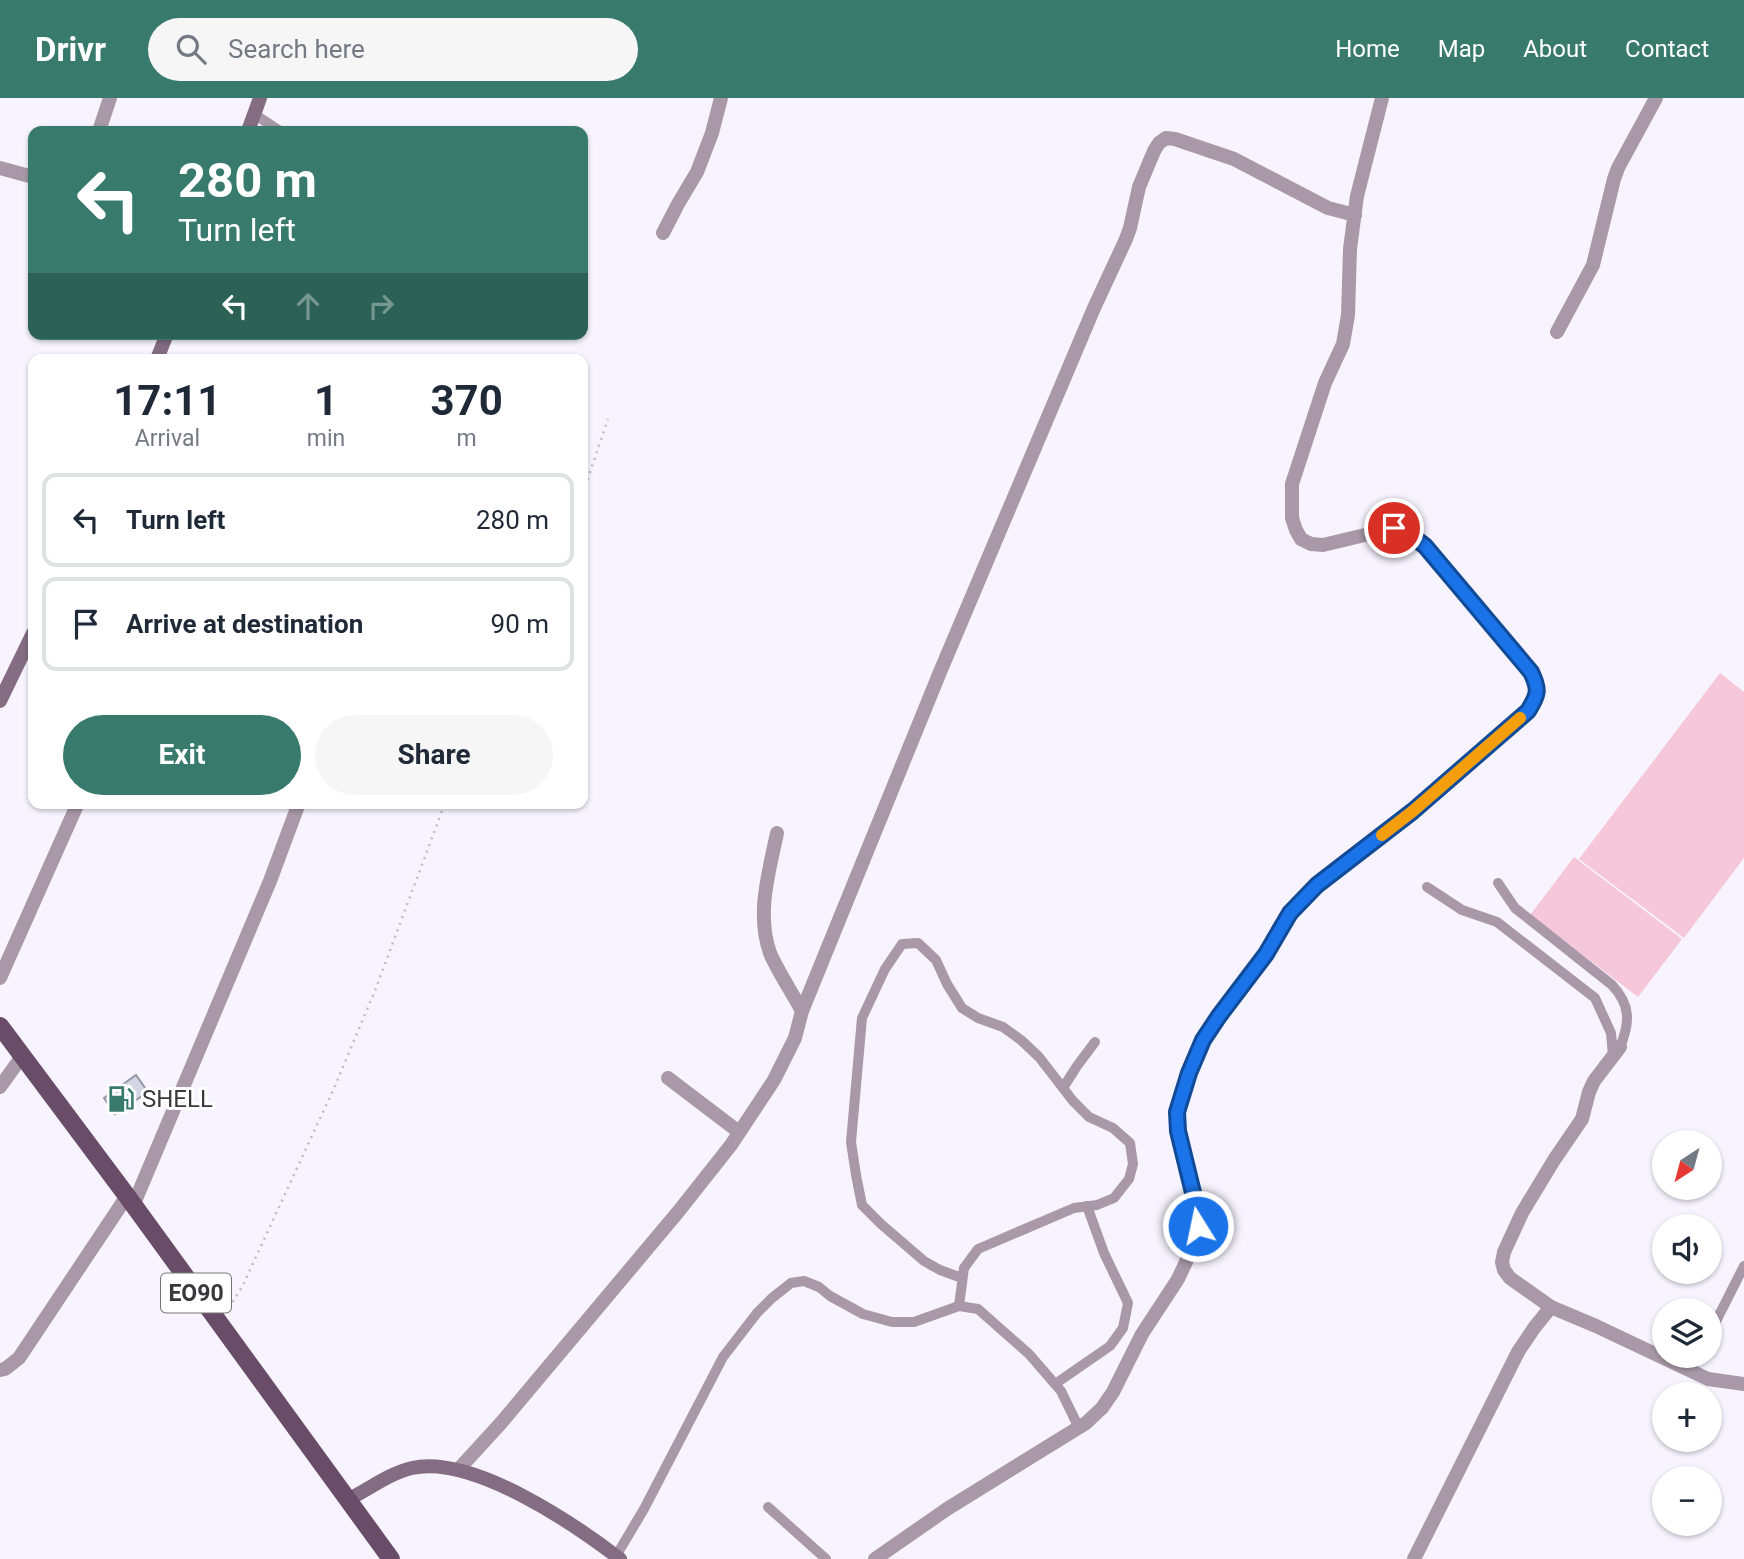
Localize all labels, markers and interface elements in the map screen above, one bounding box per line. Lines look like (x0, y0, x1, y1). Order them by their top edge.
search box (148, 18, 638, 81)
text: Drivr (35, 30, 106, 69)
icon: search (172, 30, 210, 68)
text: Search here (228, 34, 365, 64)
text: Home (1335, 35, 1400, 63)
text: Map (1438, 35, 1485, 63)
text: About (1523, 35, 1587, 63)
text: Contact (1625, 35, 1709, 63)
text: 280 m (178, 152, 317, 209)
icon: left (63, 154, 154, 245)
text: Turn left (178, 211, 296, 249)
icon: left (216, 287, 254, 325)
icon: ahead (289, 287, 327, 325)
icon: right (362, 287, 400, 325)
text: 17:11 (113, 376, 221, 425)
text: 1 (314, 376, 338, 425)
text: 370 (430, 376, 503, 425)
text: Arrival (135, 425, 200, 452)
text: min (307, 425, 345, 452)
text: m (457, 425, 477, 452)
pin (1364, 498, 1424, 558)
icon: left (67, 501, 105, 539)
text: Turn left (126, 505, 225, 535)
text: 280 m (476, 505, 549, 535)
icon: arrive (1375, 509, 1413, 547)
icon: arrive (67, 605, 105, 643)
text: Arrive at destination (126, 609, 363, 639)
text: 90 m (491, 609, 549, 639)
button: Exit (63, 715, 301, 795)
button: Share (315, 715, 553, 795)
fuel station icon: SHELL (106, 1084, 136, 1114)
place label: SHELL (142, 1085, 213, 1113)
north arrow (1652, 1130, 1722, 1200)
map controls (1652, 1130, 1722, 1536)
position arrow (1161, 1189, 1235, 1263)
button: sound (1652, 1214, 1722, 1284)
road number: ΕΟ90 (161, 1274, 231, 1312)
button: layers (1652, 1298, 1722, 1368)
button: + (1652, 1382, 1722, 1452)
button: − (1652, 1466, 1722, 1536)

